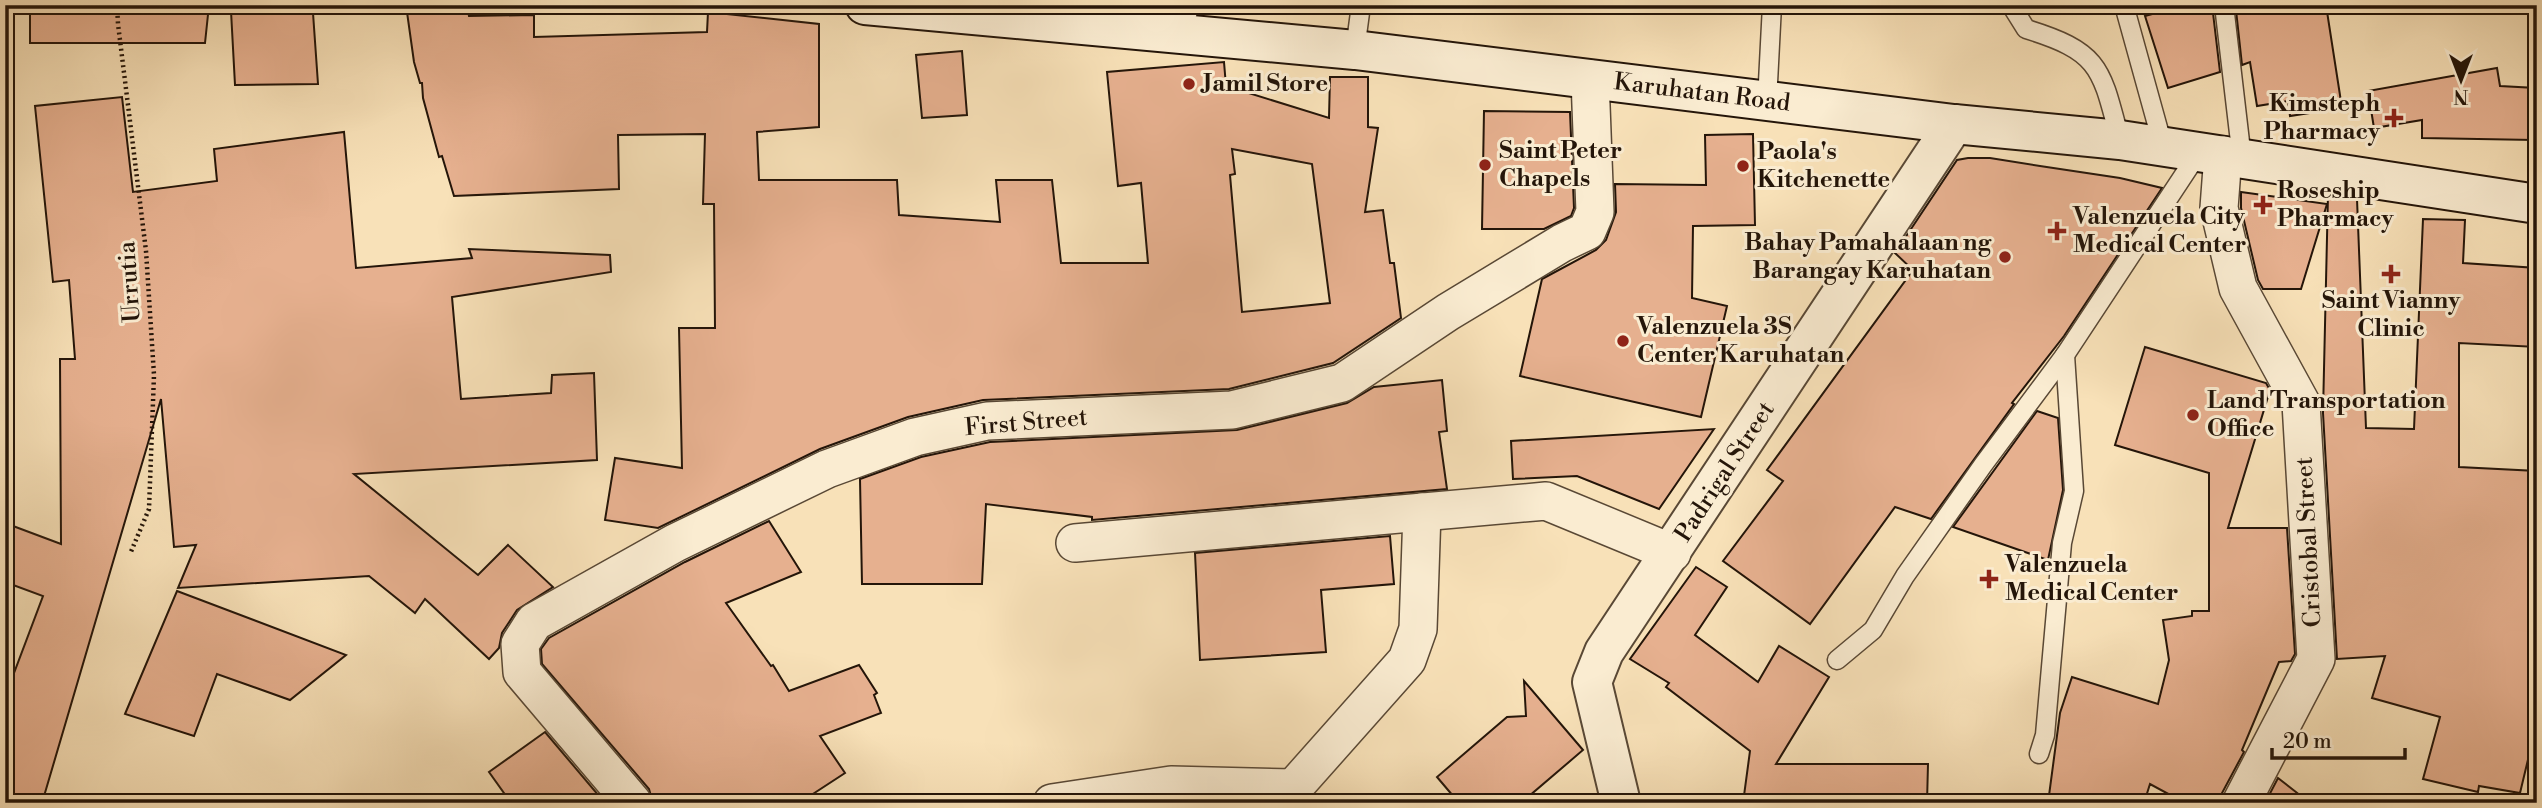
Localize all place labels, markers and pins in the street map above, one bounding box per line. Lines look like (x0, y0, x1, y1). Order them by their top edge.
place label: Jamil Store (1200, 69, 1328, 99)
marker: Jamil Store (1181, 76, 1197, 92)
place label: Kimsteph Pharmacy (2264, 89, 2381, 147)
marker: Kimsteph Pharmacy (2386, 110, 2402, 126)
place label: Saint Peter Chapels (1499, 136, 1622, 194)
place label: Paola's Kitchenette (1757, 137, 1890, 195)
marker: Saint Peter Chapels (1477, 157, 1493, 173)
marker: Paola's Kitchenette (1735, 158, 1751, 174)
place label: Roseship Pharmacy (2277, 176, 2394, 234)
marker: Roseship Pharmacy (2255, 197, 2271, 213)
place label: Valenzuela City Medical Center (2072, 202, 2246, 260)
marker: Valenzuela City Medical Center (2047, 221, 2067, 241)
place label: Bahay Pamahalaan ng Barangay Karuhatan (1744, 228, 1992, 286)
marker: Bahay Pamahalaan ng Barangay Karuhatan (1997, 249, 2013, 265)
marker: Saint Vianny Clinic (2381, 264, 2401, 284)
place label: Saint Vianny Clinic (2322, 286, 2461, 344)
place label: Valenzuela 3S Center Karuhatan (1636, 312, 1844, 370)
marker: Valenzuela 3S Center Karuhatan (1615, 333, 1631, 349)
place label: Land Transportation Office (2207, 386, 2446, 444)
marker: Land Transportation Office (2185, 407, 2201, 423)
place label: Valenzuela Medical Center (2004, 550, 2178, 608)
marker: Valenzuela Medical Center (1979, 569, 1999, 589)

